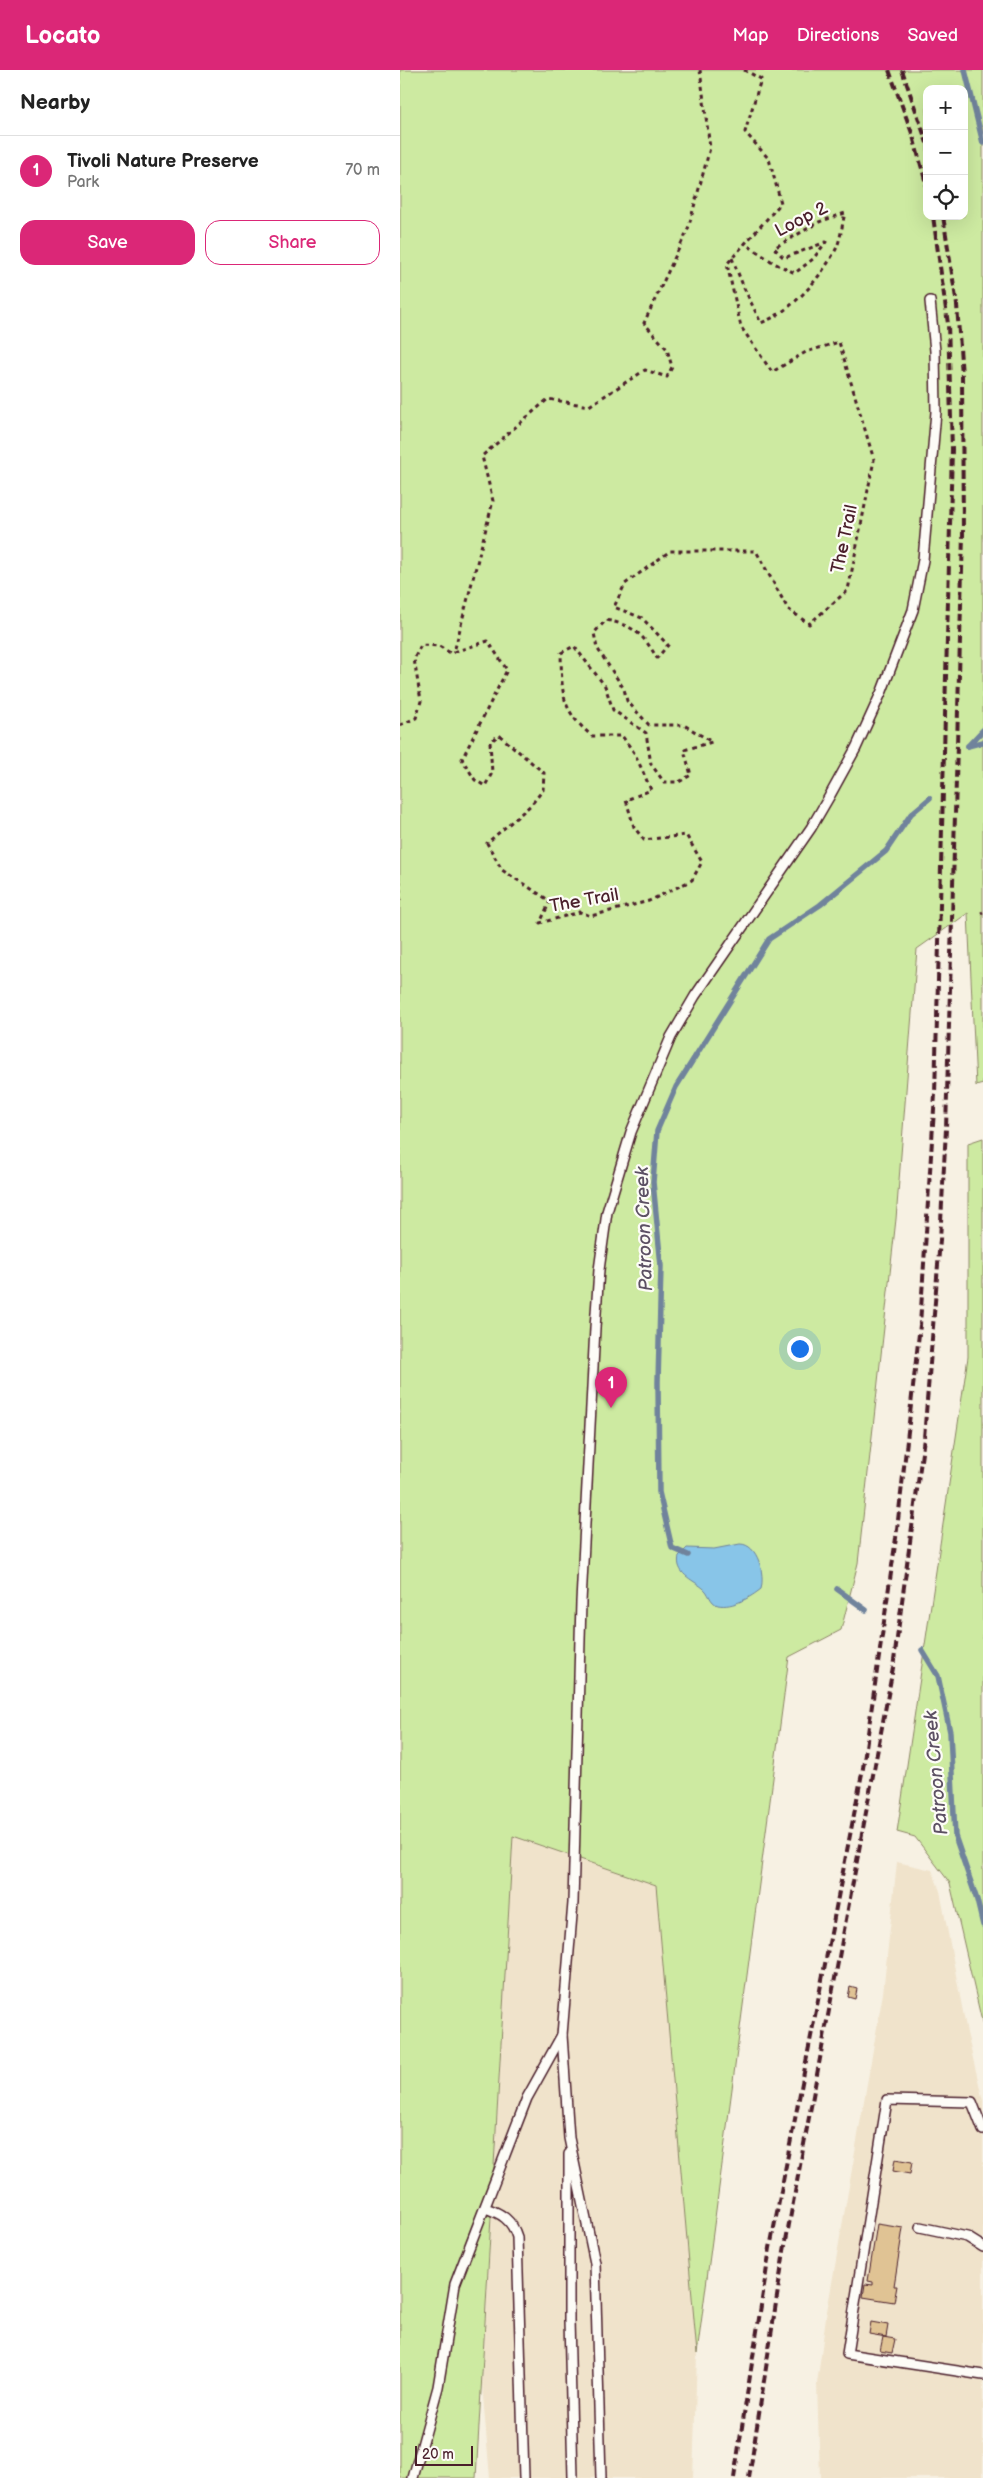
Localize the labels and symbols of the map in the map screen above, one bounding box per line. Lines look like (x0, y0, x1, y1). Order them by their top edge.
street label: Loop 2 (771, 197, 831, 242)
street label: The Trail (827, 503, 862, 575)
street label: The Trail (548, 884, 620, 917)
water label: Patroon Creek (631, 1166, 658, 1292)
your location (787, 1336, 813, 1362)
pin: 1 (595, 1367, 627, 1408)
water label: Patroon Creek (920, 1709, 953, 1836)
scale bar (415, 2443, 472, 2466)

